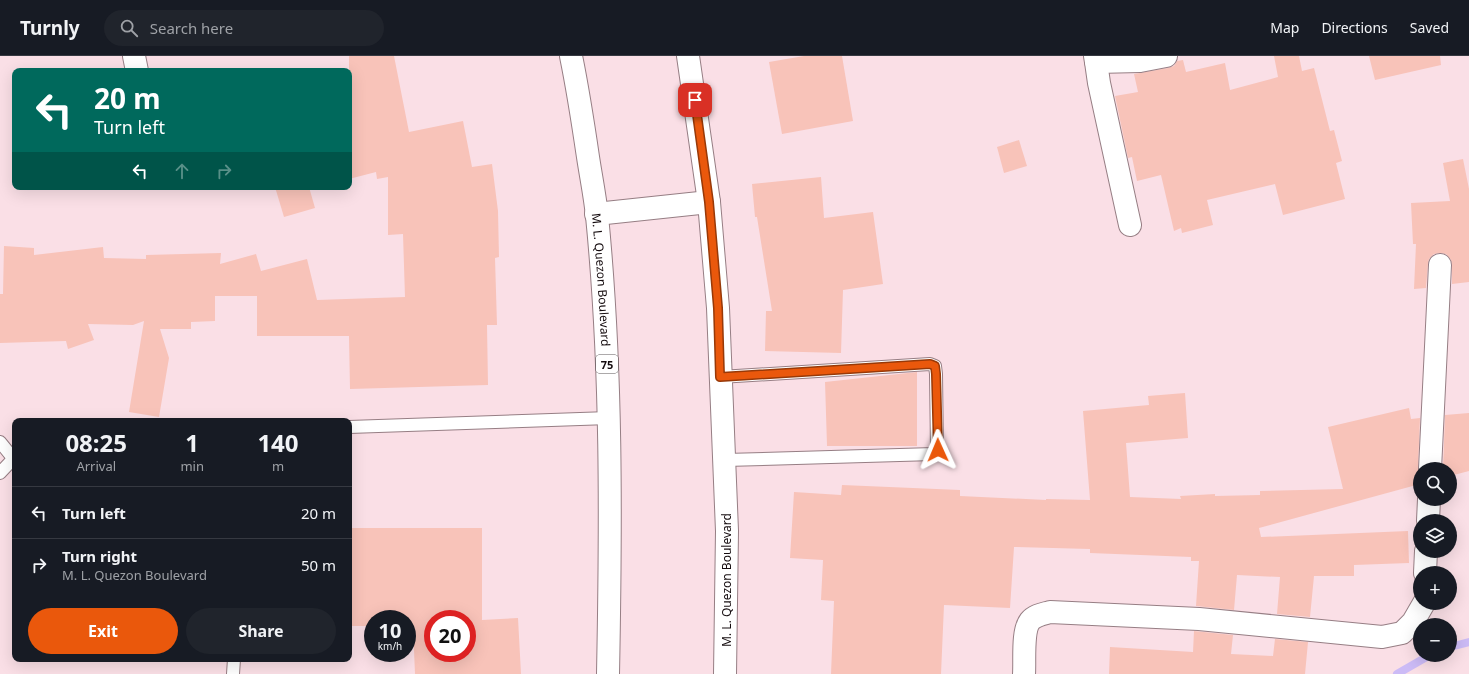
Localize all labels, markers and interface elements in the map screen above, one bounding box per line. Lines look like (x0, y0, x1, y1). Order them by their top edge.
search box (104, 10, 384, 46)
text: Turnly (20, 15, 80, 41)
icon: search (118, 17, 140, 39)
text: Search here (150, 18, 233, 38)
text: Map (1270, 18, 1299, 37)
text: Directions (1321, 18, 1388, 37)
text: Saved (1410, 18, 1449, 37)
text: 20 m (94, 79, 161, 117)
pin (678, 83, 712, 117)
icon: left (28, 84, 80, 136)
icon: arrive (684, 89, 706, 111)
text: Turn left (94, 115, 165, 139)
icon: left (129, 160, 151, 182)
icon: ahead (171, 160, 193, 182)
icon: right (213, 160, 235, 182)
street label: M. L. Quezon Boulevard (588, 212, 615, 347)
road number: 75 (596, 355, 618, 373)
text: 08:25 (65, 426, 127, 459)
text: 1 (185, 426, 199, 459)
text: 140 (257, 426, 299, 459)
position arrow (917, 429, 959, 471)
text: Arrival (76, 457, 116, 475)
text: min (180, 457, 204, 475)
text: m (272, 457, 284, 475)
map controls (1413, 462, 1457, 662)
button: search (1413, 462, 1457, 506)
icon: left (28, 502, 50, 524)
text: Turn left (62, 503, 126, 523)
text: 20 m (301, 503, 336, 523)
street label: M. L. Quezon Boulevard (718, 513, 735, 647)
button: layers (1413, 514, 1457, 558)
text: Turn right (62, 546, 137, 566)
icon: right (28, 554, 50, 576)
text: 50 m (301, 555, 336, 575)
text: M. L. Quezon Boulevard (62, 566, 207, 584)
button: + (1413, 566, 1457, 610)
button: Exit (28, 608, 178, 654)
button: Share (186, 608, 336, 654)
speed limit sign: 20 (424, 610, 476, 662)
text: 10 (379, 617, 401, 644)
button: − (1413, 618, 1457, 662)
text: km/h (378, 639, 402, 653)

